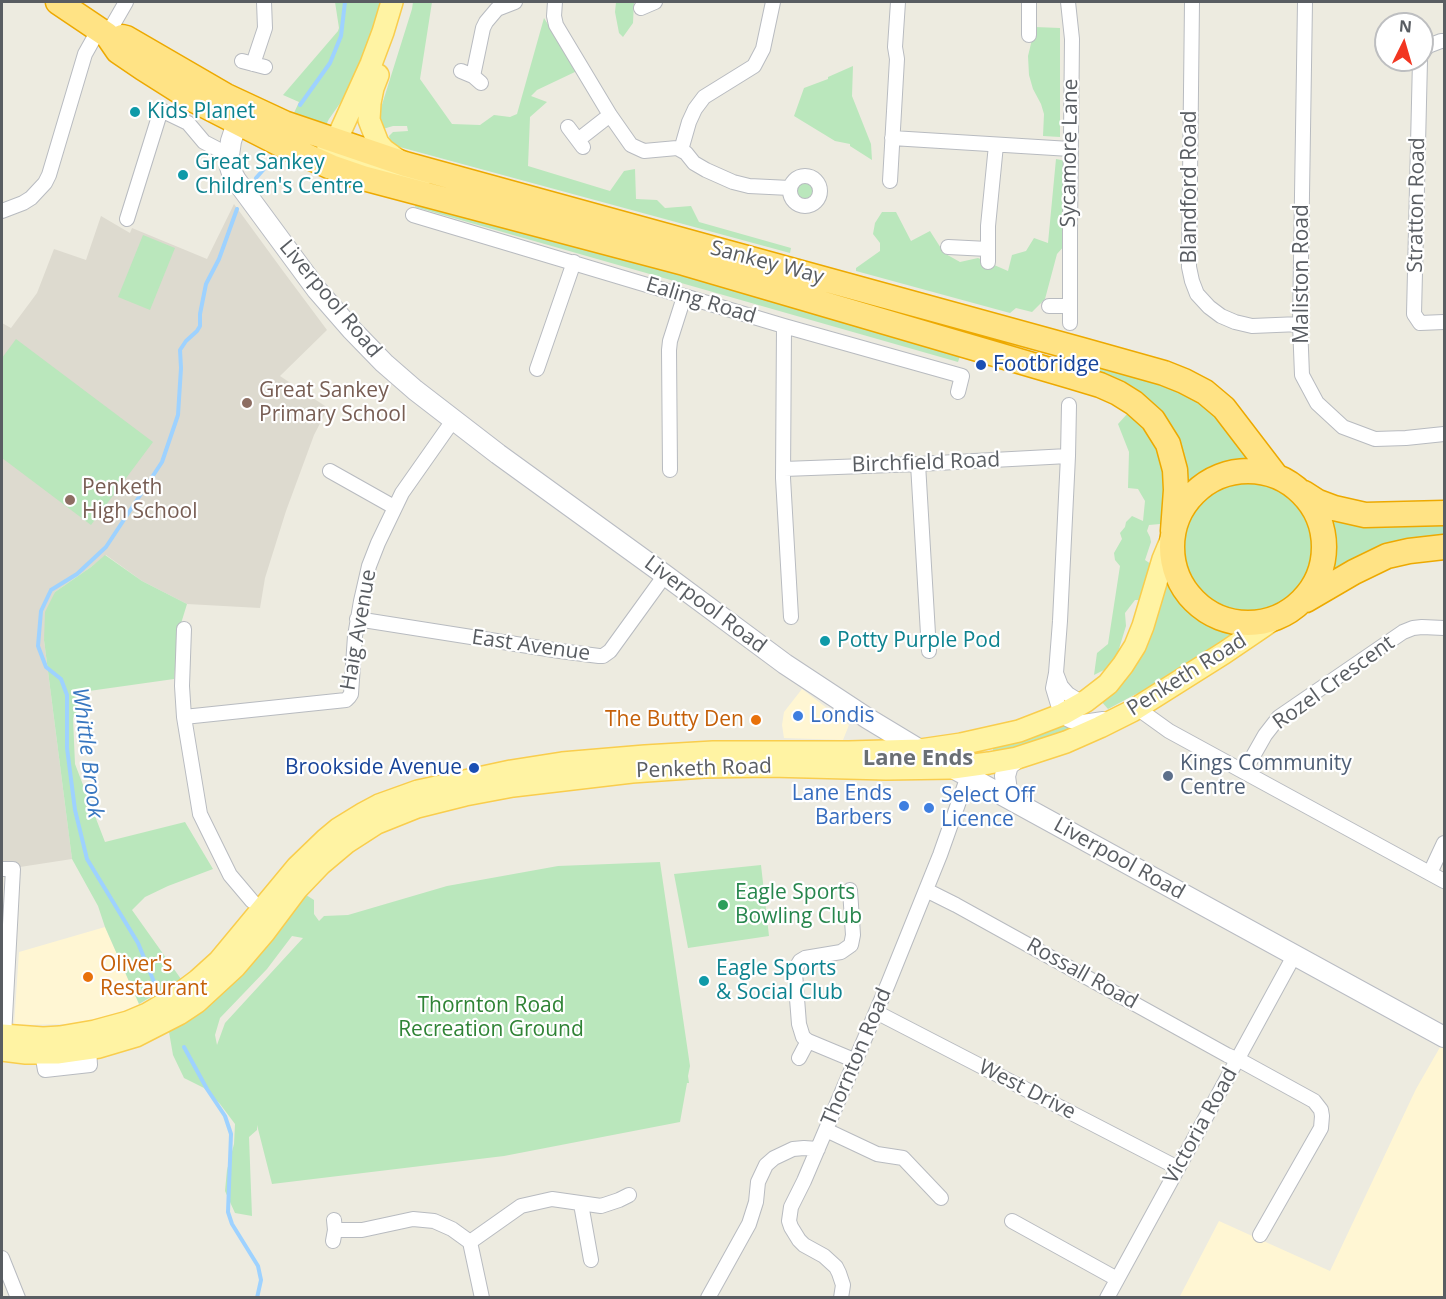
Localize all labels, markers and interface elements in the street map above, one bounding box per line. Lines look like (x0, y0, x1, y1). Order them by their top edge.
north arrow (1374, 12, 1434, 72)
text: N (1398, 15, 1413, 38)
street label: Sycamore Lane (1056, 78, 1084, 228)
place label: Kids Planet (147, 99, 255, 125)
marker: Kids Planet (128, 105, 142, 119)
street label: Blandford Road (1177, 111, 1203, 263)
street label: Stratton Road (1403, 137, 1431, 273)
place label: Great Sankey Children's Centre (195, 150, 364, 200)
marker: Great Sankey Children's Centre (176, 168, 190, 182)
street label: Maliston Road (1289, 204, 1315, 344)
street label: Liverpool Road (273, 235, 387, 363)
street label: Sankey Way (708, 236, 826, 290)
street label: Ealing Road (643, 272, 759, 330)
place label: Footbridge (993, 352, 1099, 378)
marker: Footbridge (974, 358, 988, 372)
place label: Great Sankey Primary School (259, 378, 406, 428)
marker: Great Sankey Primary School (240, 396, 254, 410)
street label: Birchfield Road (851, 448, 1001, 478)
place label: Penketh High School (82, 475, 198, 525)
marker: Penketh High School (63, 493, 77, 507)
street label: Liverpool Road (639, 551, 771, 659)
street label: Haig Avenue (336, 568, 382, 692)
street label: East Avenue (470, 625, 592, 667)
place label: Potty Purple Pod (837, 628, 1001, 654)
street label: Penketh Road (1123, 628, 1251, 722)
street label: Rozel Crescent (1268, 631, 1400, 735)
marker: Potty Purple Pod (818, 634, 832, 648)
water label: Whittle Brook (66, 686, 108, 820)
place label: Londis (810, 703, 875, 729)
place label: The Butty Den (605, 707, 744, 733)
marker: Londis (791, 709, 805, 723)
marker: The Butty Den (749, 713, 763, 727)
district label: Lane Ends (863, 746, 973, 772)
place label: Kings Community Centre (1180, 751, 1352, 801)
street label: Penketh Road (636, 754, 772, 784)
place label: Brookside Avenue (285, 755, 462, 781)
marker: Brookside Avenue (467, 761, 481, 775)
marker: Kings Community Centre (1161, 769, 1175, 783)
place label: Lane Ends Barbers (792, 781, 892, 831)
place label: Select Off Licence (941, 783, 1035, 833)
marker: Lane Ends Barbers (897, 799, 911, 813)
marker: Select Off Licence (922, 801, 936, 815)
street label: Liverpool Road (1049, 813, 1189, 905)
place label: Eagle Sports Bowling Club (735, 880, 862, 930)
marker: Eagle Sports Bowling Club (716, 898, 730, 912)
street label: Rossall Road (1022, 933, 1142, 1015)
place label: Oliver's Restaurant (100, 952, 207, 1002)
place label: Eagle Sports & Social Club (716, 956, 843, 1006)
marker: Oliver's Restaurant (81, 970, 95, 984)
marker: Eagle Sports & Social Club (697, 974, 711, 988)
street label: Thornton Road (817, 984, 897, 1130)
park label: Thornton Road Recreation Ground (398, 993, 584, 1043)
street label: West Drive (974, 1055, 1080, 1125)
street label: Victoria Road (1159, 1063, 1243, 1189)

